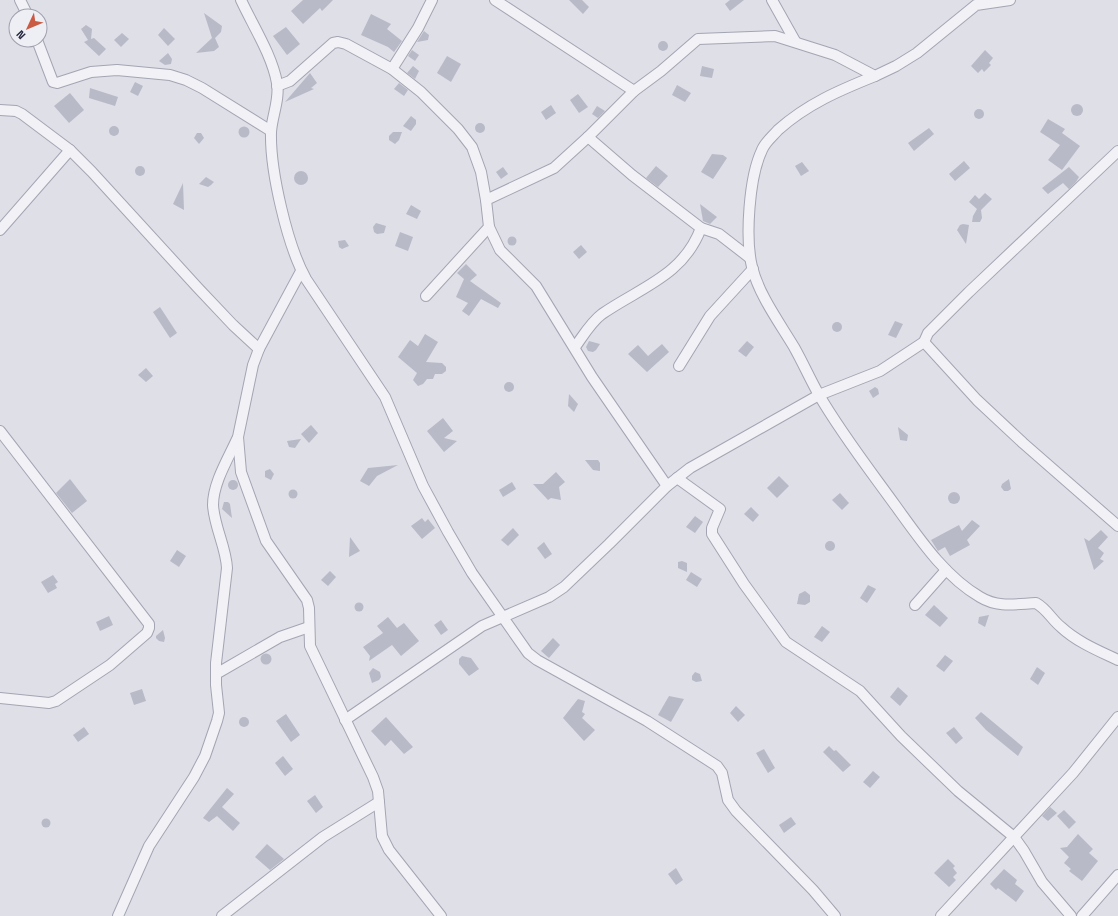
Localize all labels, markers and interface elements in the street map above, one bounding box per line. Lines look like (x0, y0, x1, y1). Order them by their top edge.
north arrow (8, 8, 48, 48)
text: N (13, 27, 28, 42)

